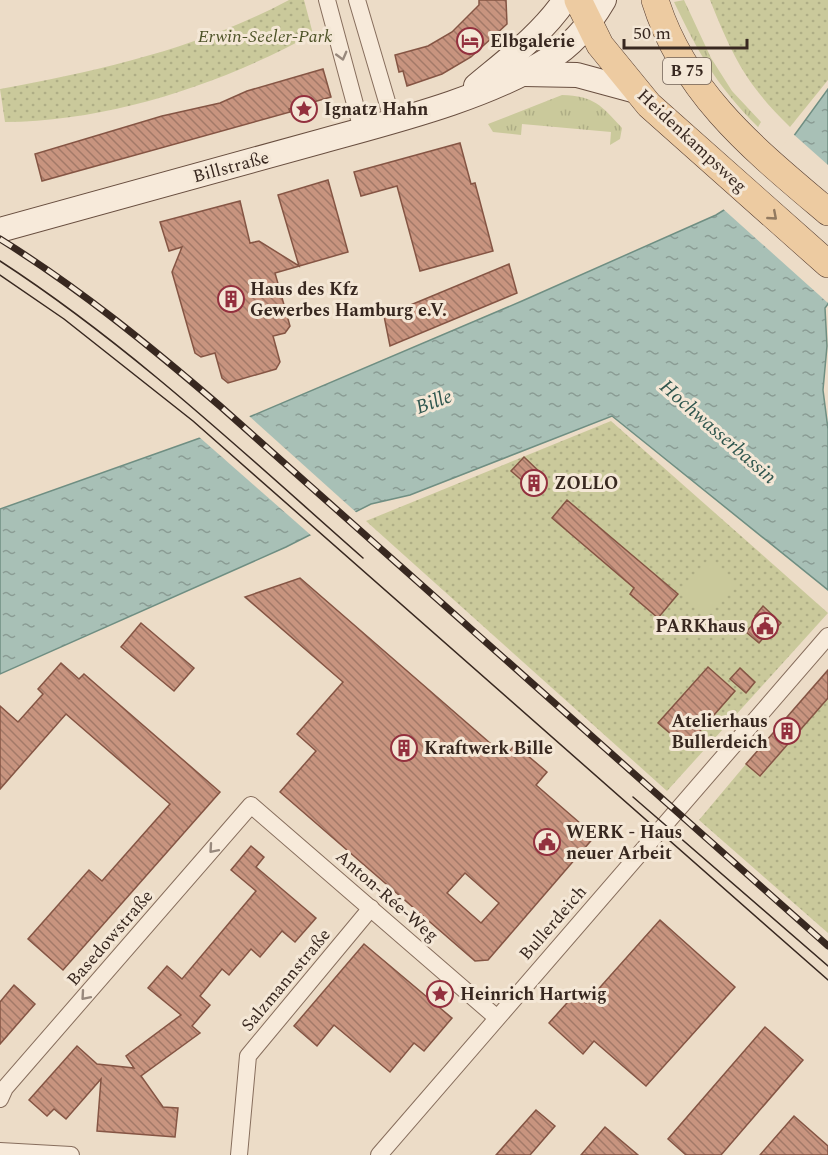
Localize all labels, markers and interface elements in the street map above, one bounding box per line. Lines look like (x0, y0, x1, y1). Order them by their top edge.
scale bar (624, 12, 747, 50)
text: 50 m (633, 20, 671, 47)
park label: Erwin-Seeler-Park (198, 23, 333, 50)
hotel icon: Elbgalerie (455, 26, 485, 56)
place label: Elbgalerie (490, 28, 575, 55)
one-way arrow (335, 51, 347, 61)
road number: B 75 (663, 58, 711, 84)
street label: Heidenkampsweg (631, 83, 753, 199)
place icon: Ignatz Hahn (289, 94, 319, 124)
place label: Ignatz Hahn (324, 96, 428, 123)
street label: Billstraße (190, 144, 272, 190)
one-way arrow (766, 208, 777, 219)
place label: Haus des Kfz Gewerbes Hamburg e.V. (250, 276, 447, 324)
building icon: Haus des Kfz Gewerbes Hamburg e.V. (216, 284, 246, 314)
water label: Hochwasserbassin (653, 372, 784, 492)
water label: Bille (411, 381, 457, 423)
building icon: ZOLLO (519, 468, 549, 498)
place label: ZOLLO (554, 470, 618, 497)
public building icon: PARKhaus (750, 611, 780, 641)
place label: PARKhaus (655, 613, 746, 640)
place label: Atelierhaus Bullerdeich (671, 708, 768, 756)
building icon: Atelierhaus Bullerdeich (772, 716, 802, 746)
building icon: Kraftwerk Bille (389, 733, 419, 763)
place label: Kraftwerk Bille (424, 735, 553, 762)
place label: WERK - Haus neuer Arbeit (566, 819, 682, 867)
public building icon: WERK - Haus neuer Arbeit (532, 827, 562, 857)
one-way arrow (209, 842, 220, 853)
street label: Anton-Rée-Weg (329, 843, 445, 949)
street label: Bullerdeich (513, 879, 593, 967)
street label: Basedowstraße (60, 884, 160, 992)
street label: Salzmannstraße (235, 922, 337, 1038)
place icon: Heinrich Hartwig (425, 979, 455, 1009)
place label: Heinrich Hartwig (460, 981, 607, 1008)
one-way arrow (81, 989, 92, 1000)

